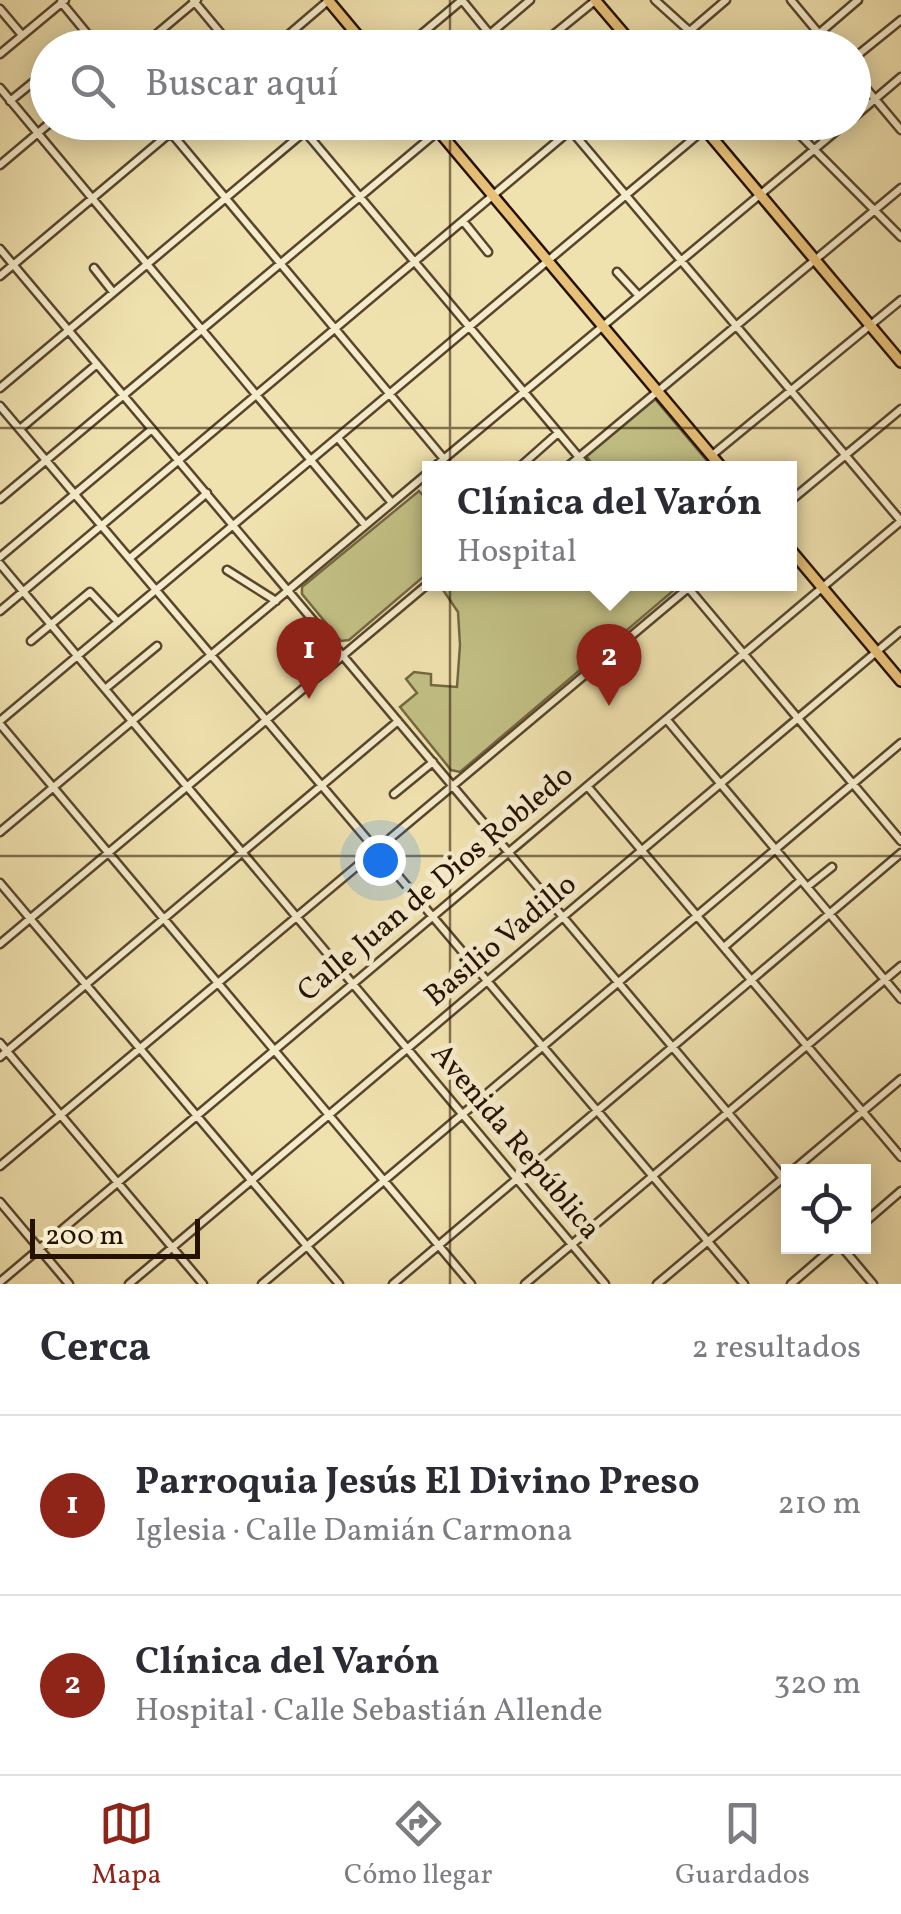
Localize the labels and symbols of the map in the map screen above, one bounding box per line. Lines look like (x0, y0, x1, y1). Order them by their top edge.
pin: 1 (276, 616, 342, 699)
pin: 2 (576, 624, 642, 706)
street label: Calle Juan de Dios Robledo (289, 756, 583, 1012)
your location (355, 835, 406, 886)
street label: Basilio Vadillo (416, 865, 586, 1017)
street label: Avenida República (420, 1035, 610, 1249)
scale bar (30, 1214, 200, 1258)

